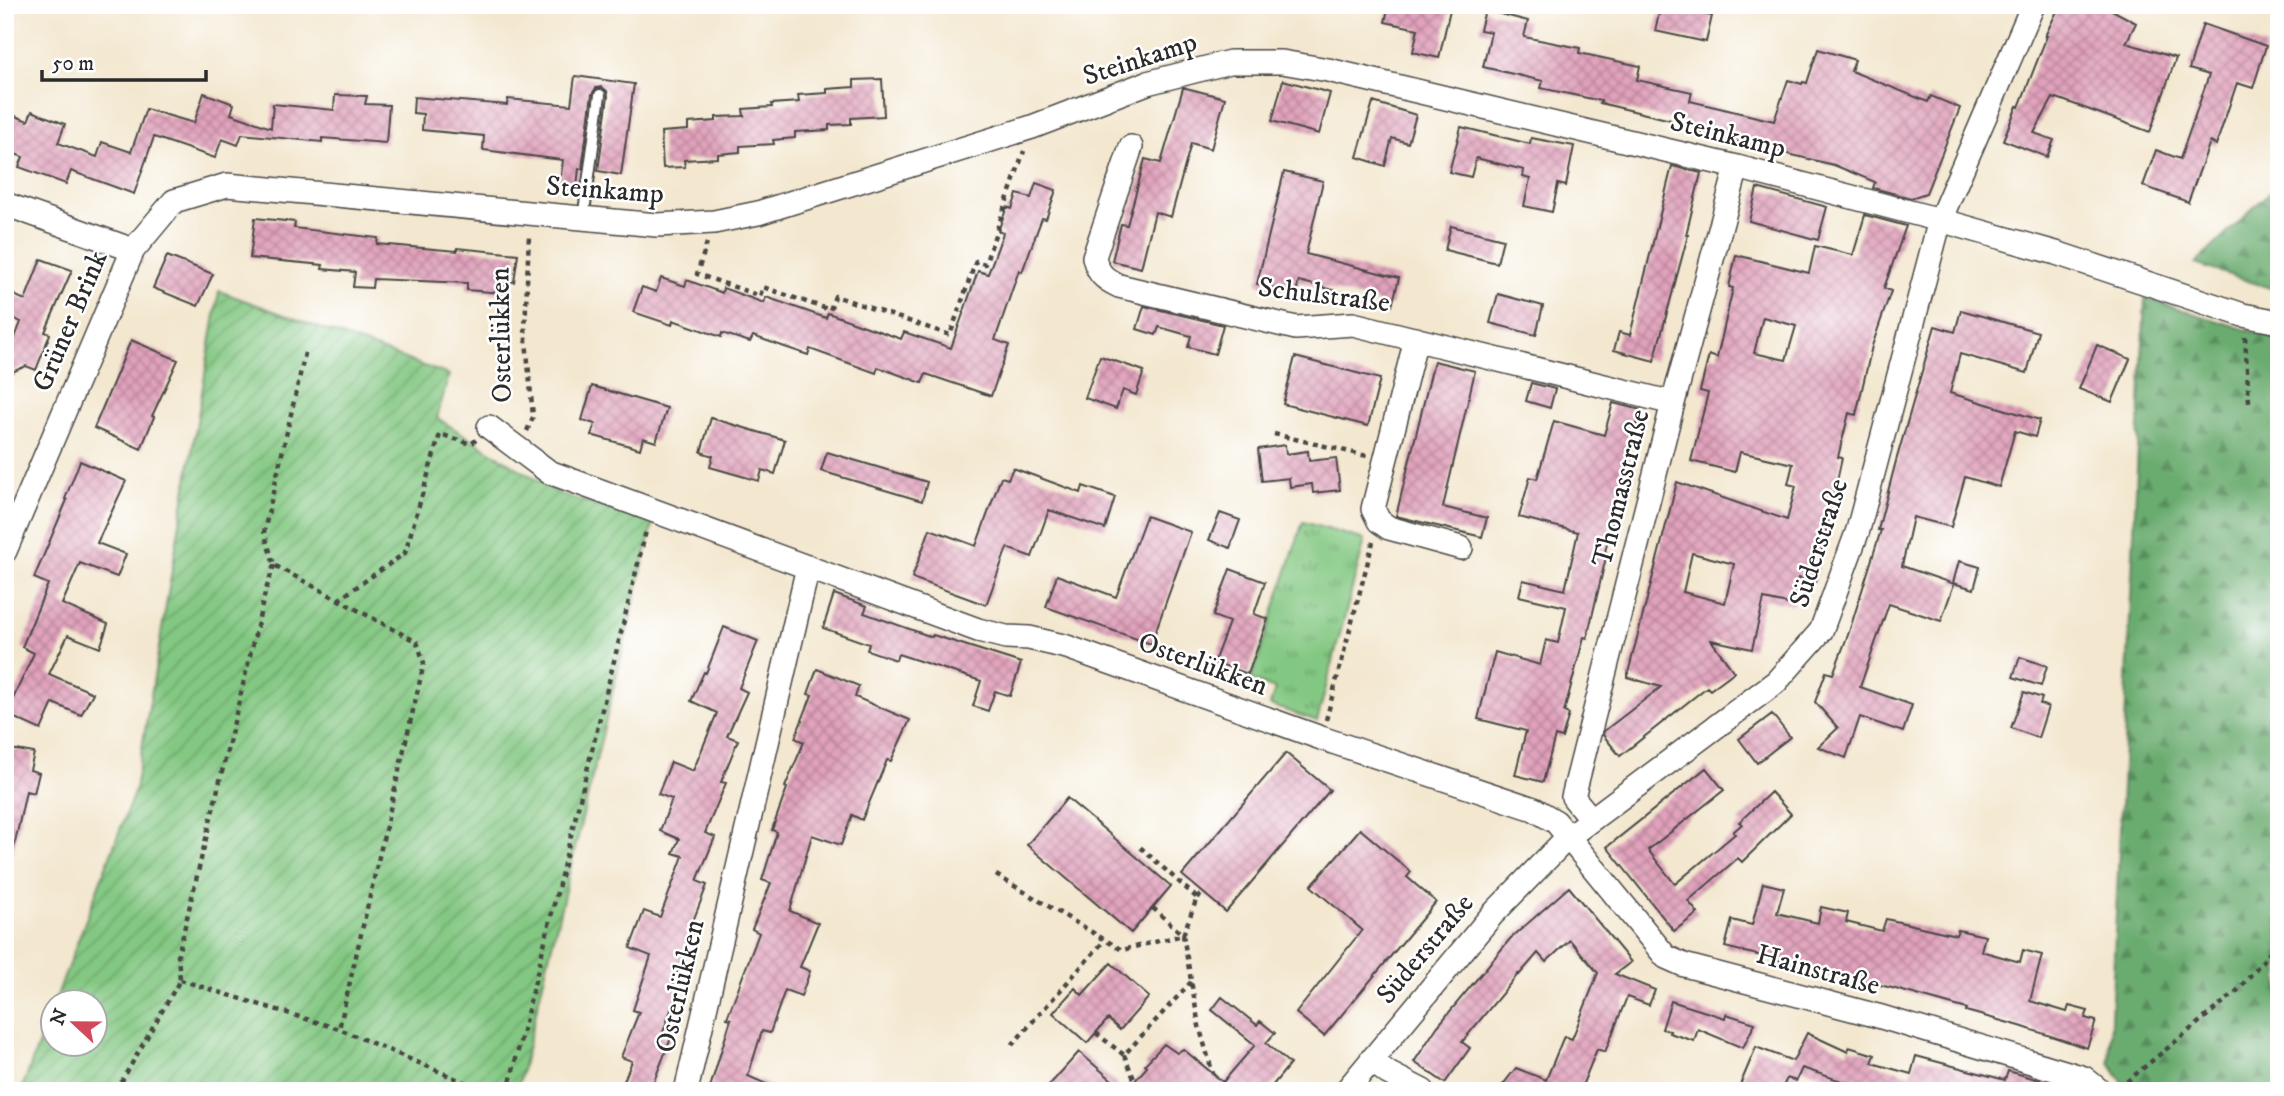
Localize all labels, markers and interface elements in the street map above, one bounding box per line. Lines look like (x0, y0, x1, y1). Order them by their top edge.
street label: Steinkamp (1078, 24, 1202, 94)
scale bar (42, 38, 206, 82)
text: 50 m (52, 51, 94, 77)
street label: Steinkamp (1667, 104, 1789, 166)
street label: Steinkamp (545, 168, 665, 212)
street label: Grüner Brink (25, 245, 115, 397)
street label: Osterlükken (482, 267, 520, 403)
street label: Schulstraße (1256, 270, 1392, 320)
street label: Thomasstraße (1585, 406, 1657, 570)
street label: Süderstraße (1782, 474, 1856, 612)
street label: Osterlükken (1133, 624, 1273, 704)
street label: Süderstraße (1369, 887, 1481, 1011)
street label: Osterlükken (648, 916, 712, 1056)
street label: Hainstraße (1752, 937, 1884, 1003)
north arrow (38, 988, 108, 1058)
text: N (46, 1005, 73, 1029)

